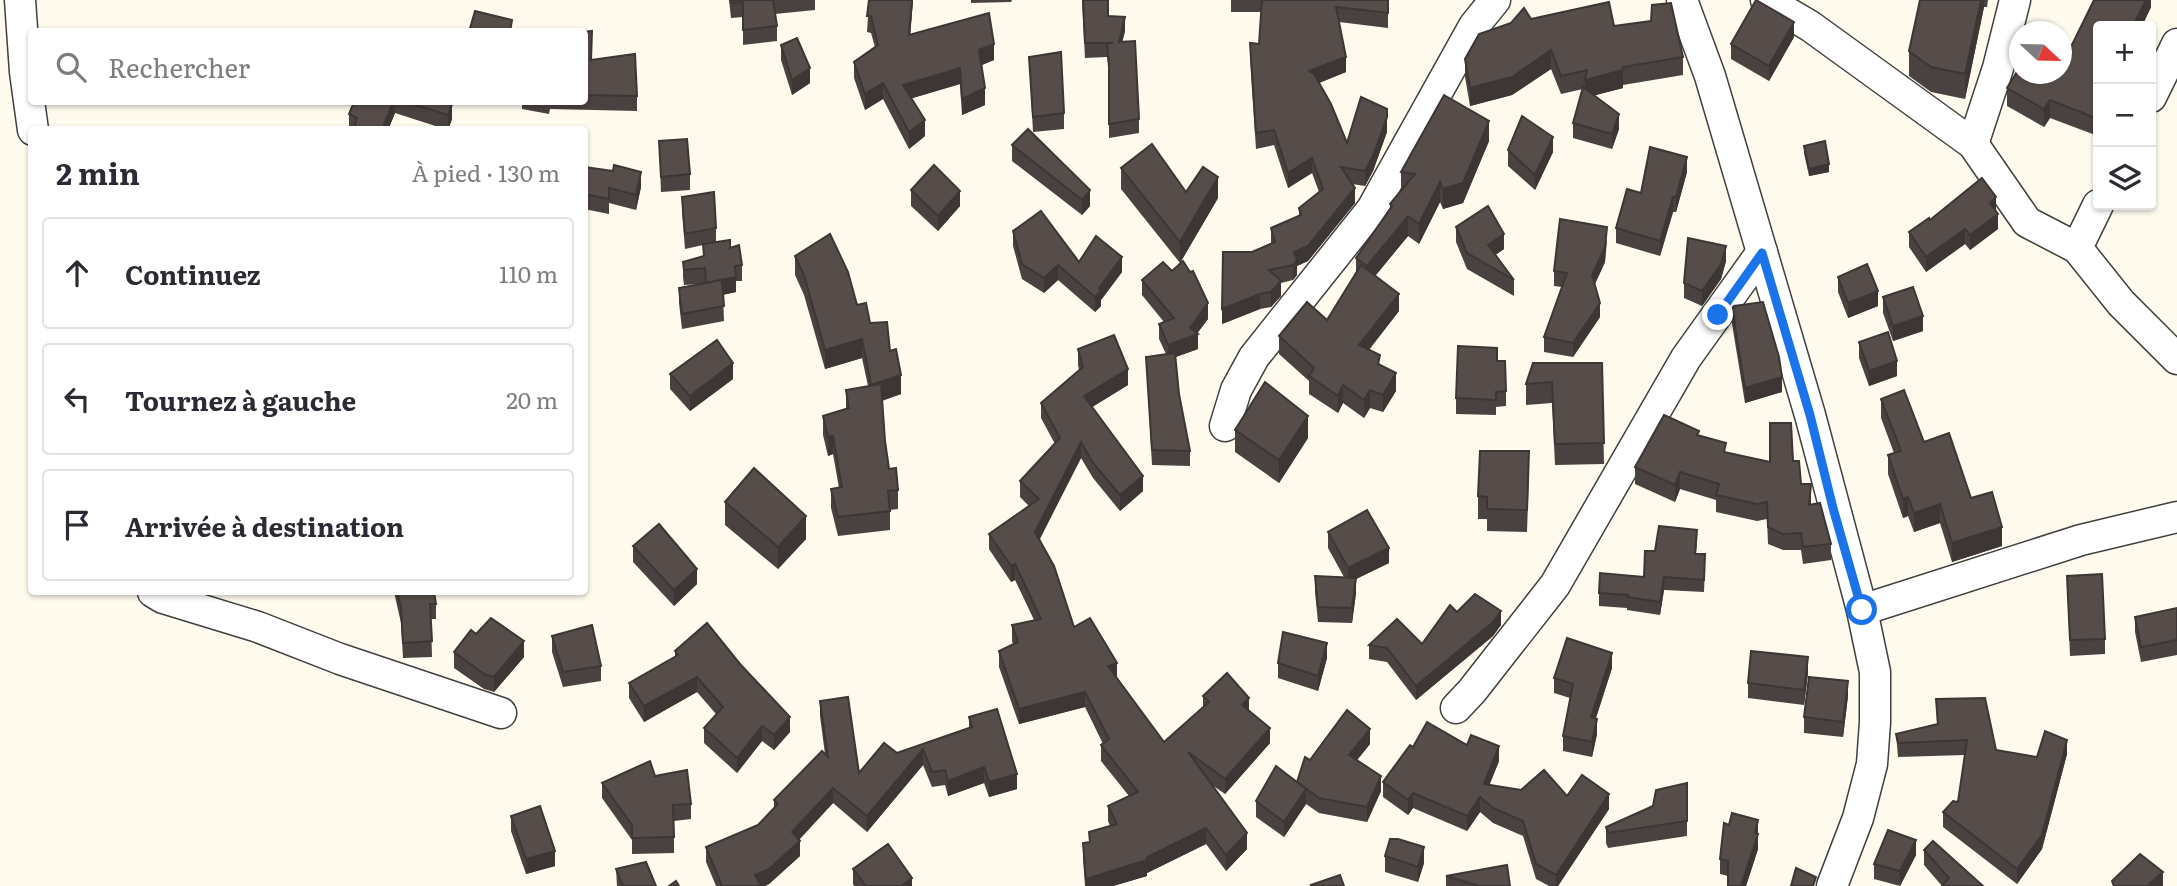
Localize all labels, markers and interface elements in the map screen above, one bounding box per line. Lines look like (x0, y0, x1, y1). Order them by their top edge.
north arrow (2009, 21, 2072, 84)
map controls (2093, 21, 2156, 210)
button: + (2093, 21, 2156, 84)
search box (28, 28, 588, 105)
text: Rechercher (108, 47, 250, 86)
icon: search (52, 48, 90, 86)
button: − (2093, 84, 2156, 147)
button: layers (2093, 147, 2156, 210)
text: 2 min (56, 150, 140, 194)
text: À pied · 130 m (412, 155, 560, 189)
icon: ahead (58, 254, 96, 292)
text: Continuez (125, 254, 261, 293)
text: 110 m (499, 256, 558, 290)
route end (1702, 299, 1733, 330)
icon: left (58, 380, 96, 418)
text: Tournez à gauche (125, 380, 356, 419)
text: 20 m (506, 382, 558, 416)
icon: arrive (58, 506, 96, 544)
text: Arrivée à destination (125, 506, 404, 545)
route start (1846, 594, 1877, 625)

